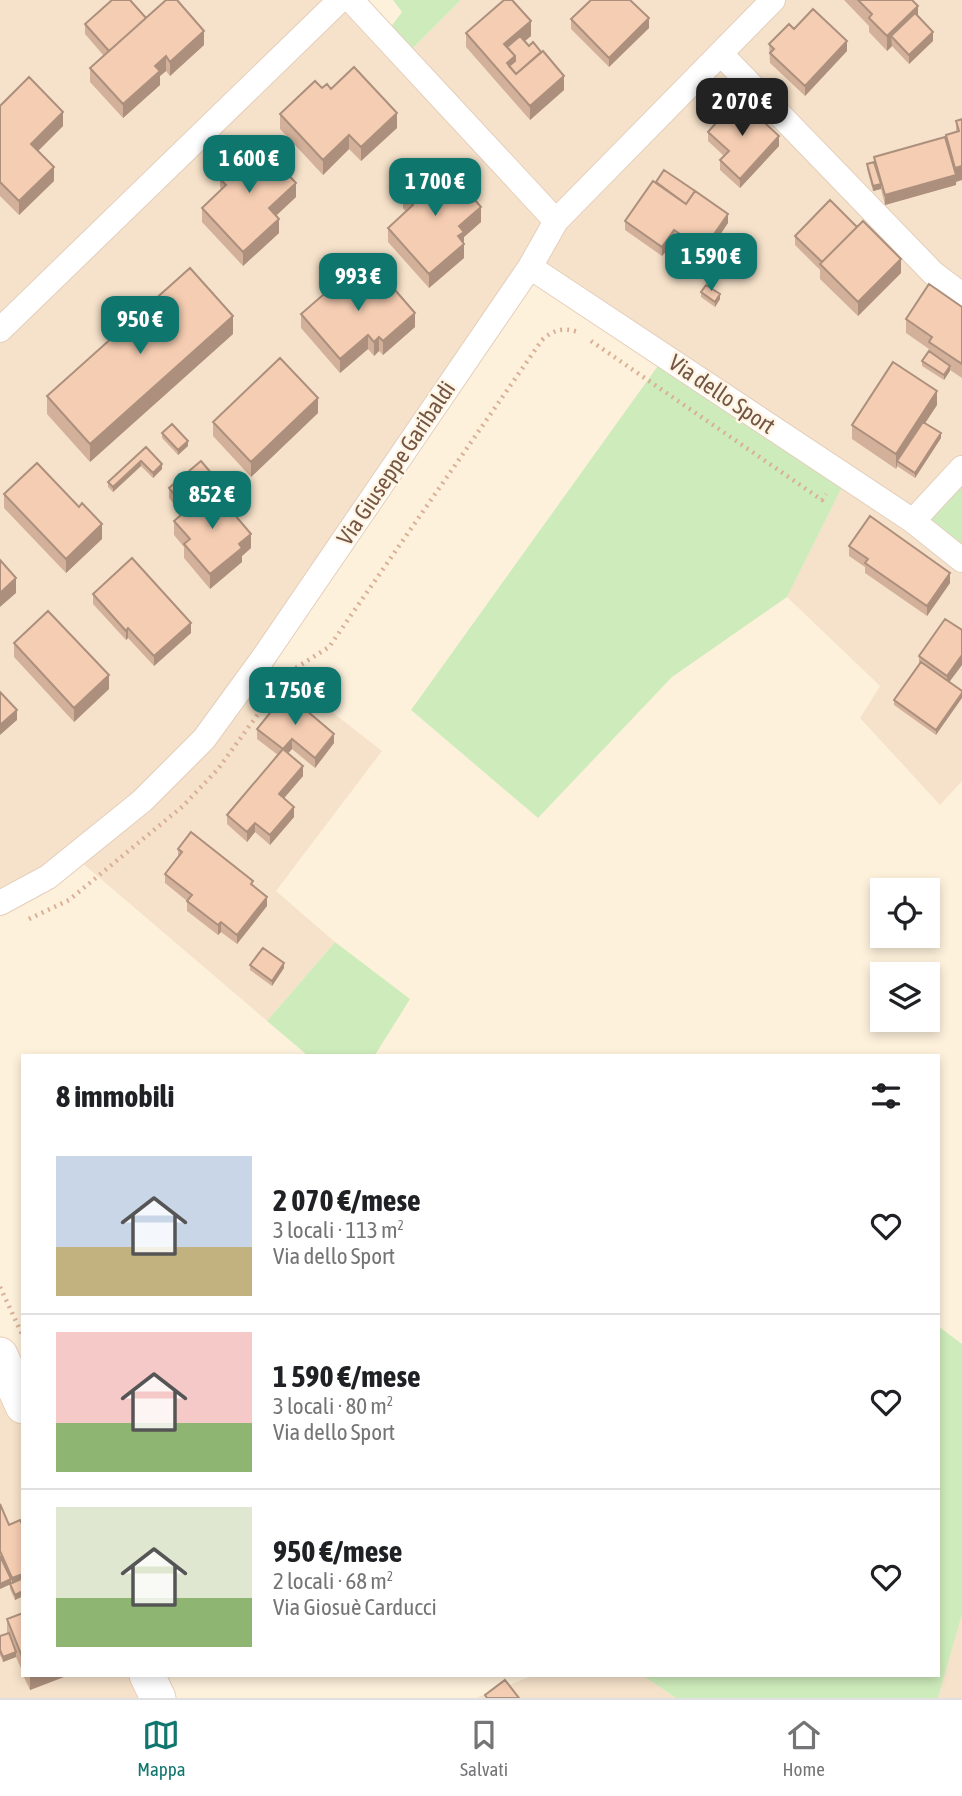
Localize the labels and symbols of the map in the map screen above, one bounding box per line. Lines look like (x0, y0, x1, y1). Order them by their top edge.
pin: 2 070 € (677, 78, 807, 138)
pin: 1 600 € (184, 136, 314, 195)
pin: 1 700 € (370, 158, 500, 218)
pin: 1 590 € (646, 233, 776, 293)
pin: 993 € (309, 254, 407, 313)
pin: 950 € (91, 296, 189, 356)
street label: Via dello Sport (664, 349, 780, 439)
street label: Via Giuseppe Garibaldi (332, 376, 460, 550)
pin: 852 € (163, 472, 261, 531)
pin: 1 750 € (230, 668, 360, 727)

